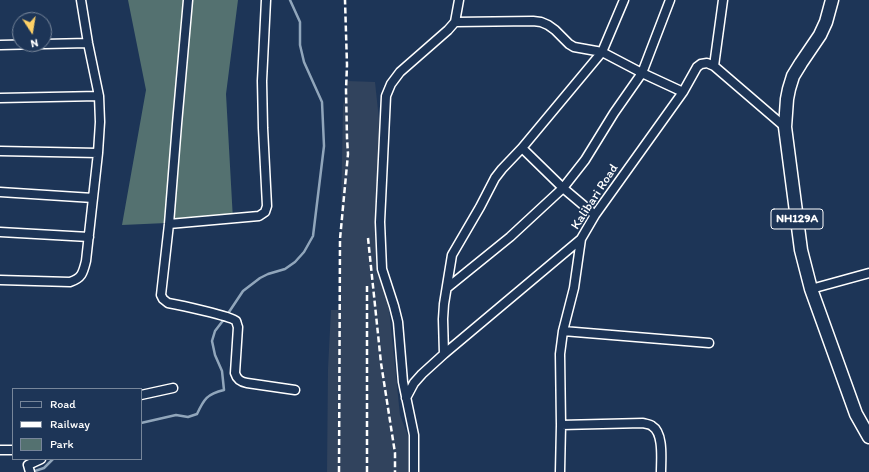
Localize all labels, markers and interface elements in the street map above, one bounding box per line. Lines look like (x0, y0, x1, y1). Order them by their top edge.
north arrow (12, 12, 52, 52)
text: N (29, 36, 39, 50)
street label: Kalibari Road (568, 161, 622, 233)
road number: NH129A (771, 209, 823, 229)
legend (12, 388, 142, 460)
text: Road (50, 397, 76, 411)
text: Railway (50, 417, 90, 431)
text: Park (50, 437, 74, 451)

